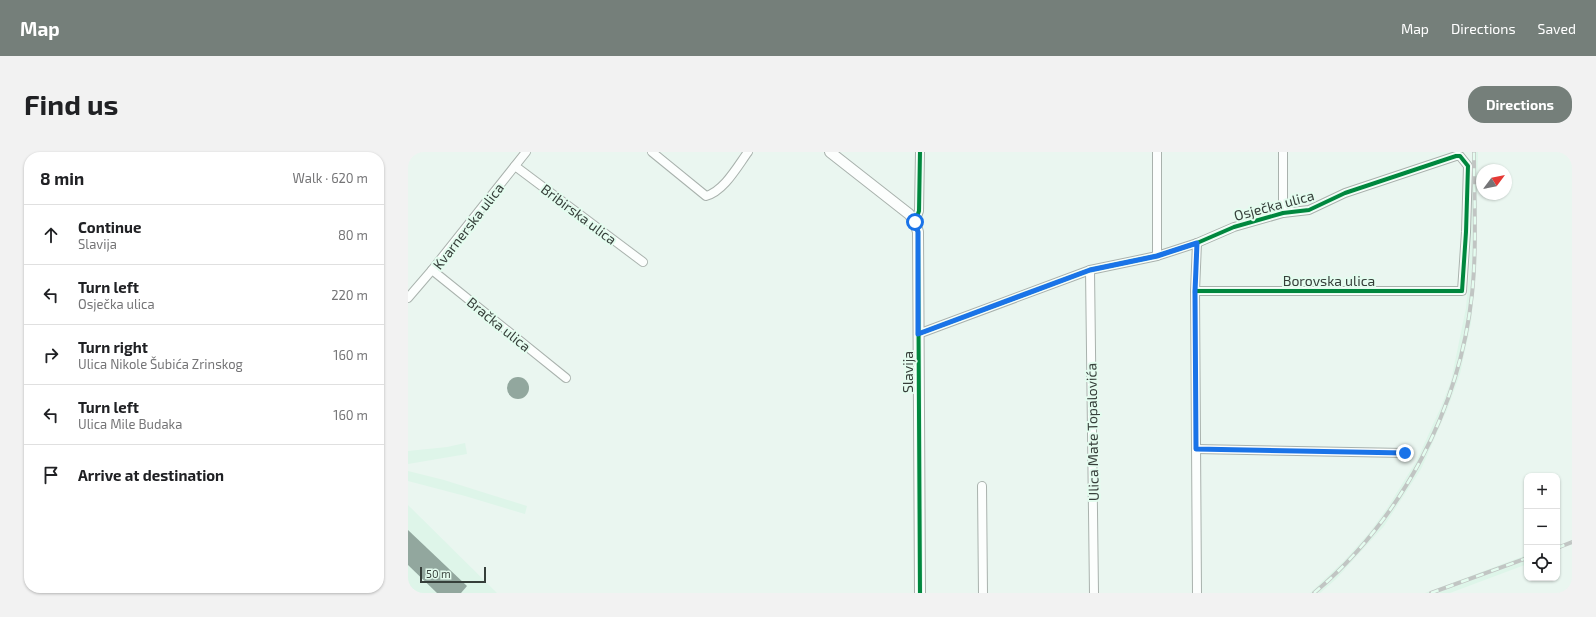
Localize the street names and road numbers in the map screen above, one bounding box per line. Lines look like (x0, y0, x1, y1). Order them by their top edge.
street label: Kvarnerska ulica (429, 179, 507, 273)
street label: Bribirska ulica (538, 180, 620, 248)
street label: Osječka ulica (1232, 186, 1316, 224)
street label: Borovska ulica (1283, 272, 1375, 289)
street label: Bračka ulica (464, 293, 534, 355)
street label: Slavija (899, 351, 916, 393)
street label: Ulica Mate Topalovića (1082, 363, 1102, 501)

